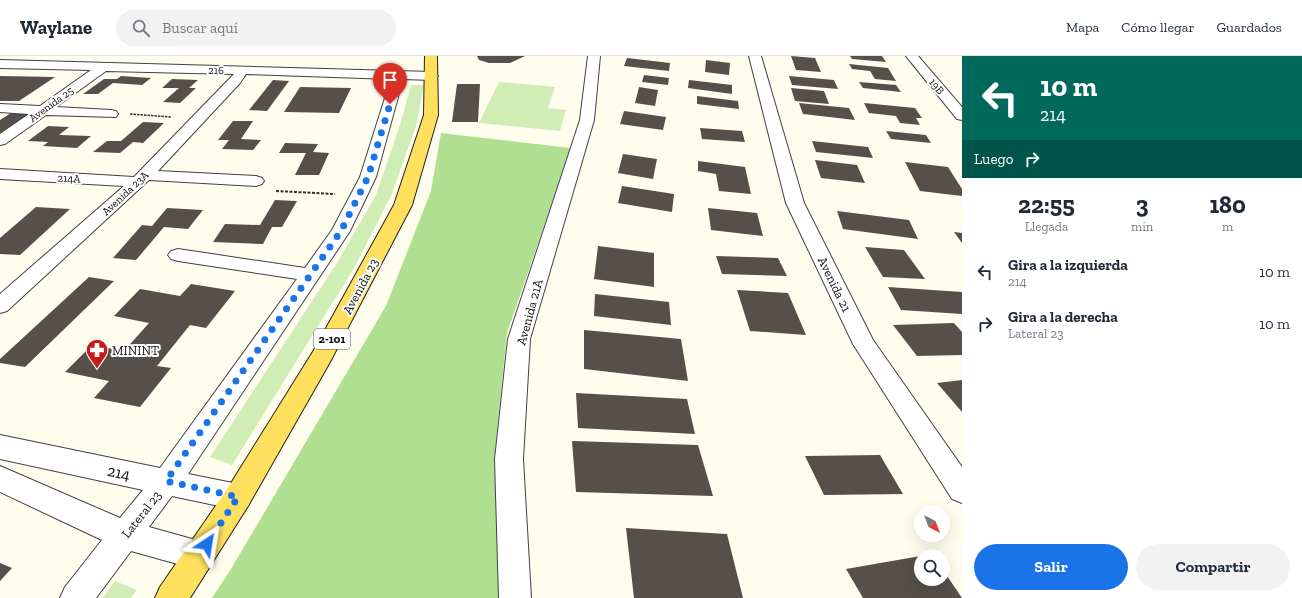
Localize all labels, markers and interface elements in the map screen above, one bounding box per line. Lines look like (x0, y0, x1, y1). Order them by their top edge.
search box (116, 10, 396, 46)
text: Waylane (20, 16, 92, 39)
icon: search (130, 17, 152, 39)
text: Buscar aquí (162, 19, 238, 37)
text: Mapa (1066, 19, 1099, 36)
text: Cómo llegar (1121, 19, 1194, 36)
text: Guardados (1216, 19, 1282, 36)
pin (373, 63, 407, 104)
street label: 216 (208, 64, 224, 77)
icon: arrive (379, 69, 401, 91)
text: 10 m (1040, 70, 1097, 103)
icon: left (974, 72, 1026, 124)
street label: 19B (926, 76, 947, 97)
street label: Avenida 25 (27, 84, 76, 125)
text: 214 (1040, 104, 1066, 126)
icon: right (1021, 148, 1043, 170)
text: Luego (974, 150, 1013, 168)
street label: Avenida 23A (99, 168, 152, 218)
street label: 214A (57, 171, 82, 186)
text: 22:55 (1018, 190, 1075, 219)
text: 3 (1136, 190, 1149, 219)
text: 180 (1209, 190, 1246, 219)
text: Llegada (1025, 219, 1068, 234)
text: min (1131, 219, 1153, 234)
text: m (1222, 219, 1233, 234)
street label: Avenida 21 (815, 254, 854, 314)
street label: Avenida 23 (340, 256, 381, 317)
text: Gira a la izquierda (1008, 256, 1128, 274)
icon: left (974, 261, 996, 283)
text: 10 m (1259, 263, 1290, 281)
text: 214 (1008, 274, 1027, 289)
street label: Avenida 21A (513, 277, 546, 347)
text: Gira a la derecha (1008, 308, 1118, 326)
icon: right (974, 313, 996, 335)
text: 10 m (1259, 315, 1290, 333)
text: Lateral 23 (1008, 326, 1064, 341)
road number: 2-101 (314, 329, 350, 349)
pharmacy icon: MININT (84, 337, 110, 370)
place label: MININT (112, 343, 159, 358)
street label: 214 (106, 461, 132, 484)
street label: Lateral 23 (118, 488, 164, 541)
north arrow (914, 506, 950, 542)
map controls (914, 506, 950, 586)
position arrow (186, 523, 228, 565)
button: Salir (974, 544, 1128, 590)
button: Compartir (1136, 544, 1290, 590)
button: search (914, 550, 950, 586)

